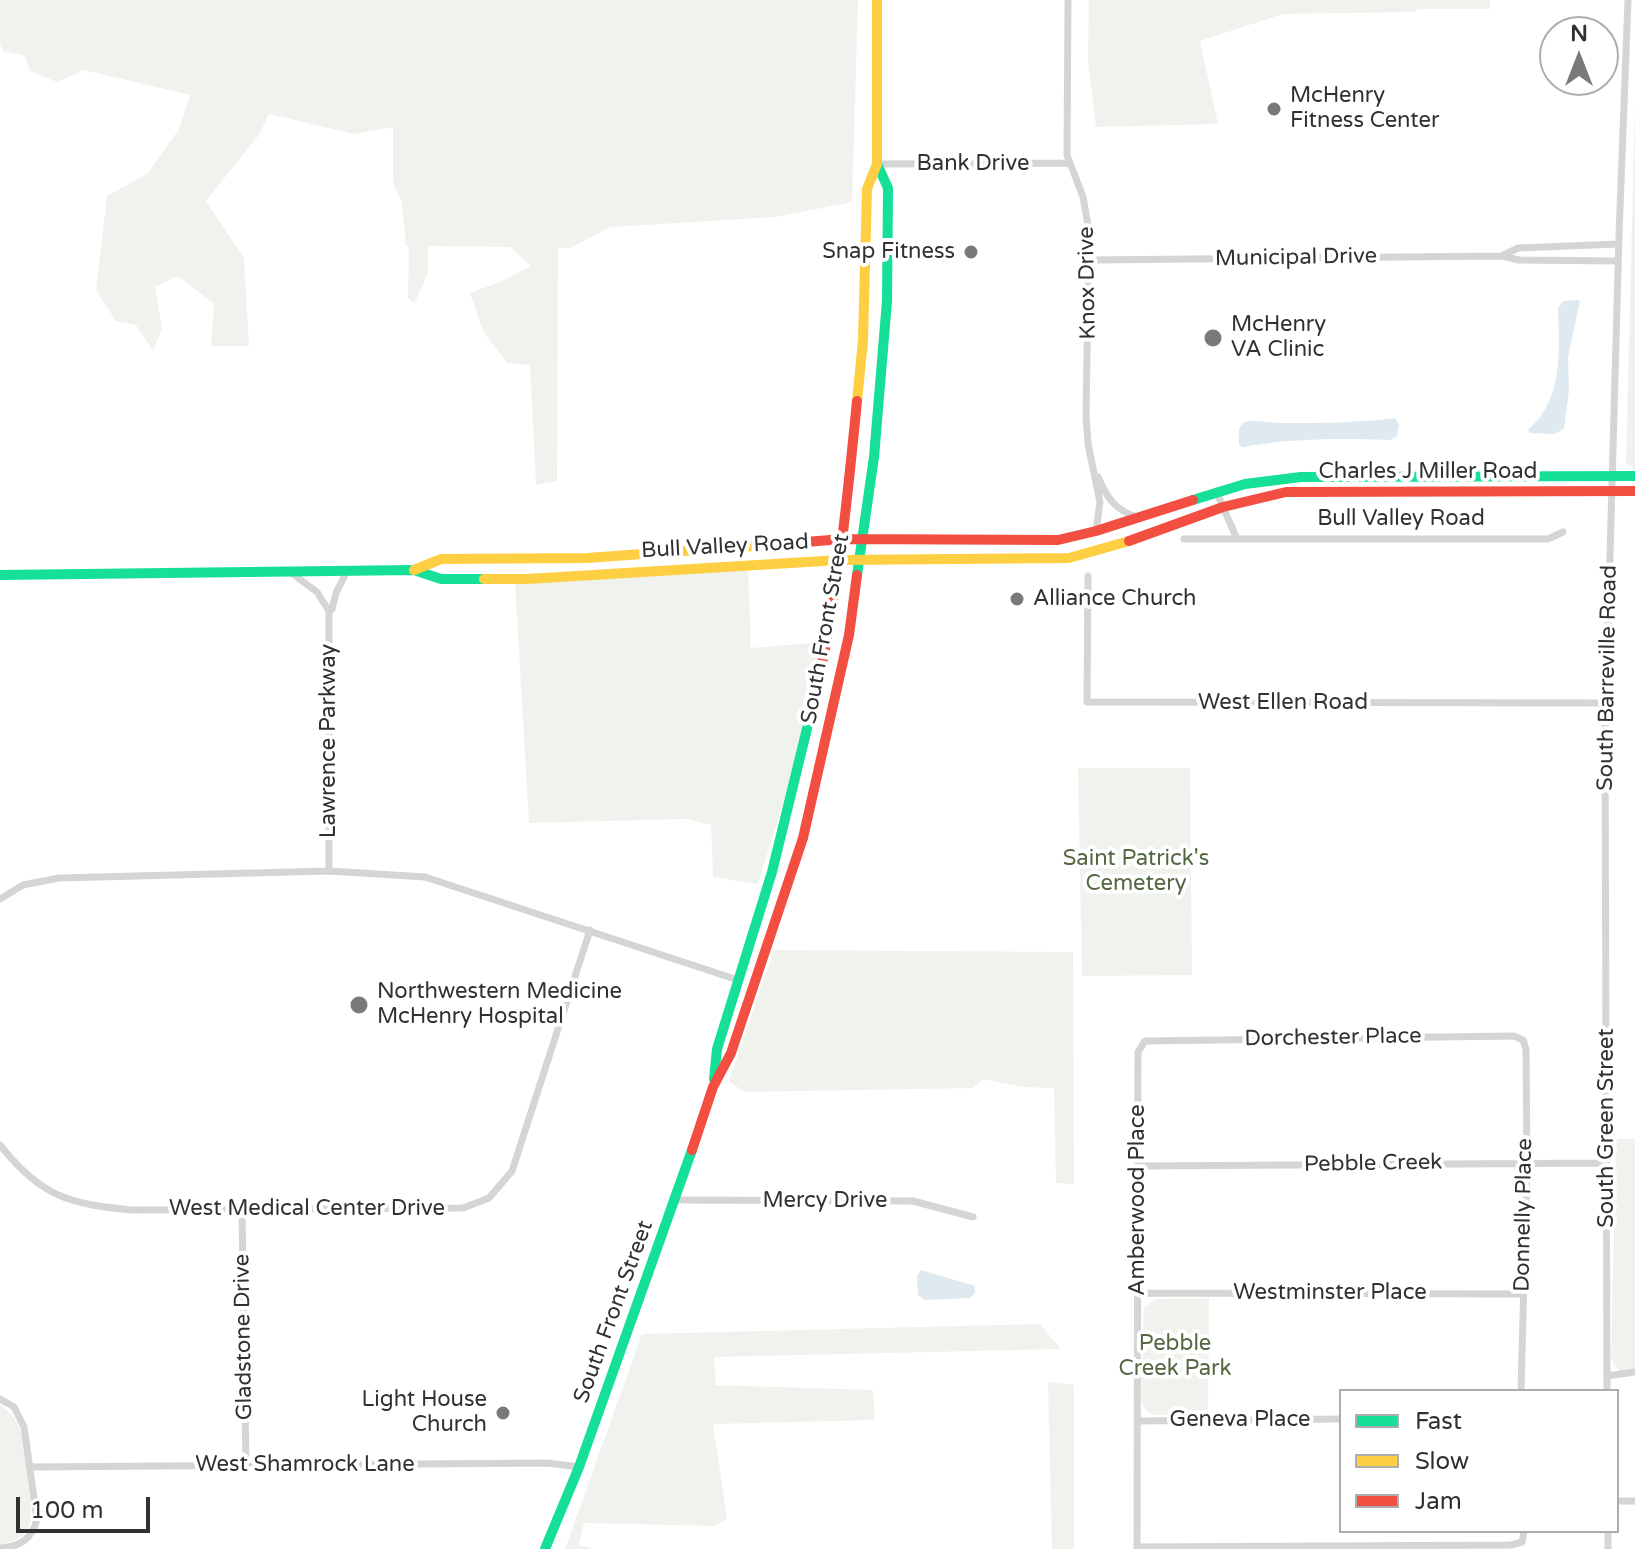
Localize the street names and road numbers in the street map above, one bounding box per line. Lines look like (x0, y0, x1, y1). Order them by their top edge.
street label: Bank Drive (917, 151, 1029, 177)
street label: Knox Drive (1074, 226, 1102, 340)
street label: Municipal Drive (1215, 243, 1377, 273)
street label: Charles J Miller Road (1318, 459, 1538, 485)
street label: Bull Valley Road (1317, 506, 1485, 532)
street label: Bull Valley Road (641, 529, 809, 565)
street label: South Front Street (796, 532, 856, 726)
street label: South Barreville Road (1593, 565, 1623, 791)
street label: Lawrence Parkway (316, 644, 342, 838)
street label: West Ellen Road (1198, 690, 1368, 716)
street label: Dorchester Place (1244, 1023, 1422, 1053)
street label: South Green Street (1594, 1028, 1620, 1228)
street label: Amberwood Place (1125, 1104, 1151, 1296)
street label: Donnelly Place (1509, 1138, 1539, 1292)
street label: Pebble Creek (1304, 1150, 1442, 1178)
street label: Mercy Drive (763, 1188, 887, 1214)
street label: West Medical Center Drive (169, 1196, 445, 1222)
street label: South Front Street (569, 1217, 659, 1407)
street label: Gladstone Drive (229, 1254, 259, 1420)
street label: Westminster Place (1233, 1280, 1427, 1306)
street label: Geneva Place (1169, 1407, 1311, 1433)
street label: West Shamrock Lane (195, 1452, 415, 1478)

